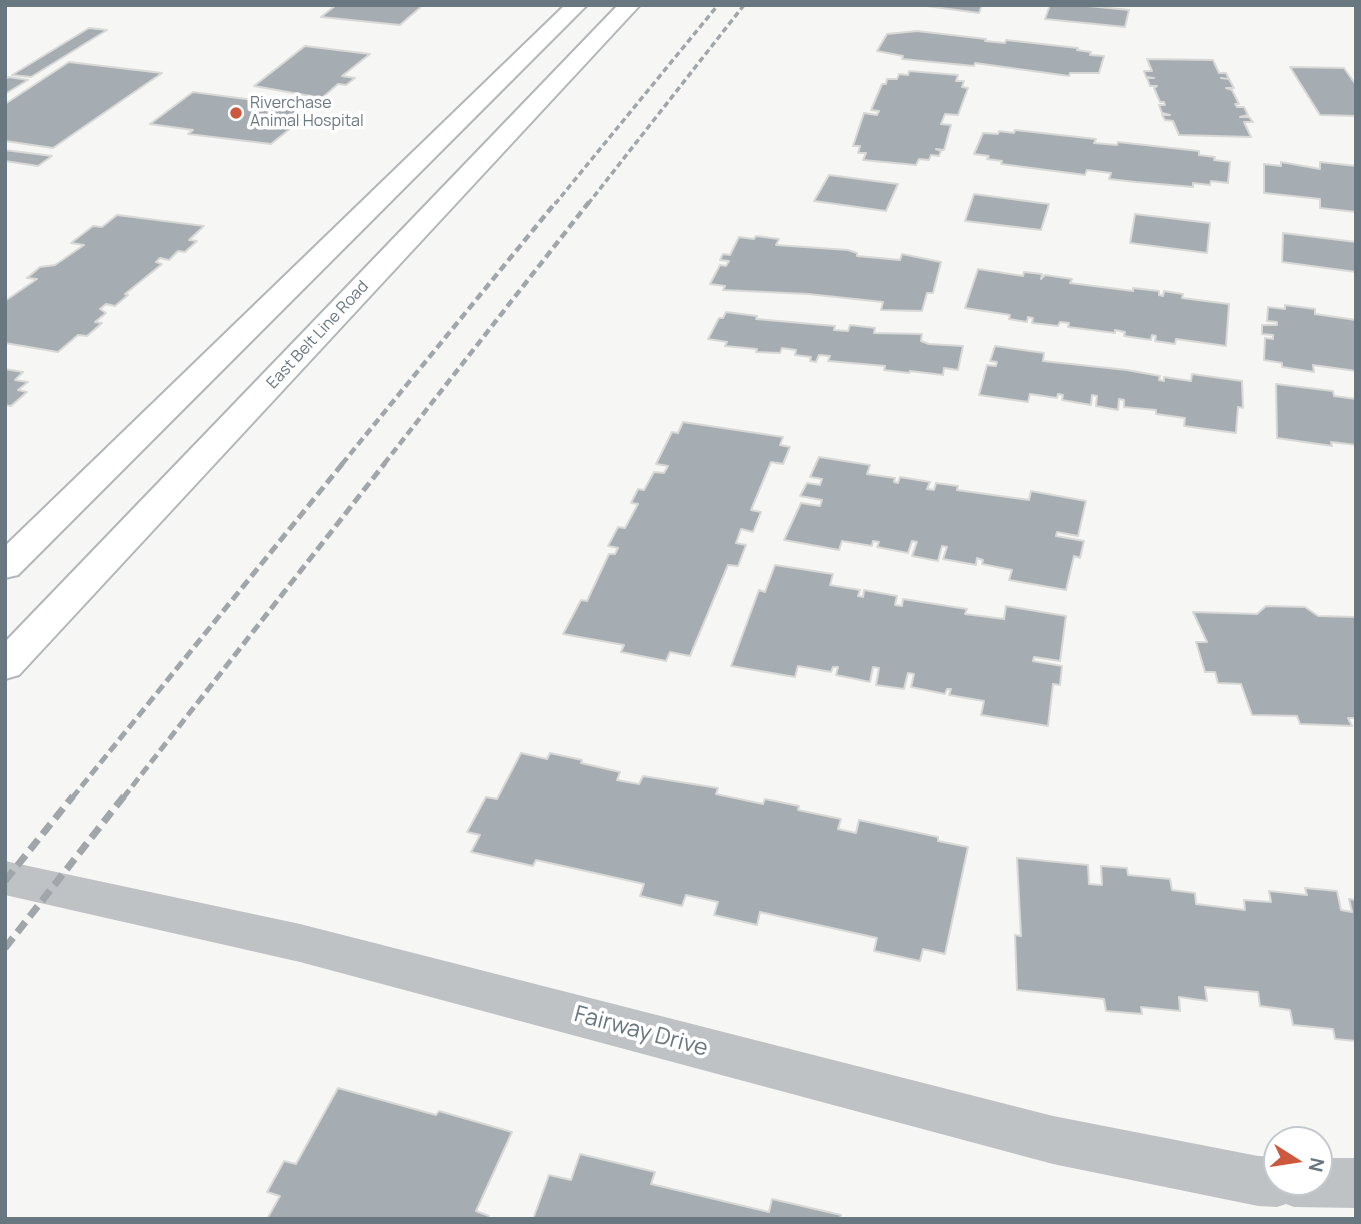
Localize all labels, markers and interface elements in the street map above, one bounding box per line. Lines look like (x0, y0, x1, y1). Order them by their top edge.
place label: Riverchase Animal Hospital (250, 94, 364, 132)
marker: Riverchase Animal Hospital (228, 105, 244, 121)
street label: East Belt Line Road (263, 277, 373, 393)
street label: Fairway Drive (571, 1001, 711, 1063)
north arrow (1263, 1126, 1333, 1196)
text: N (1302, 1156, 1331, 1174)

